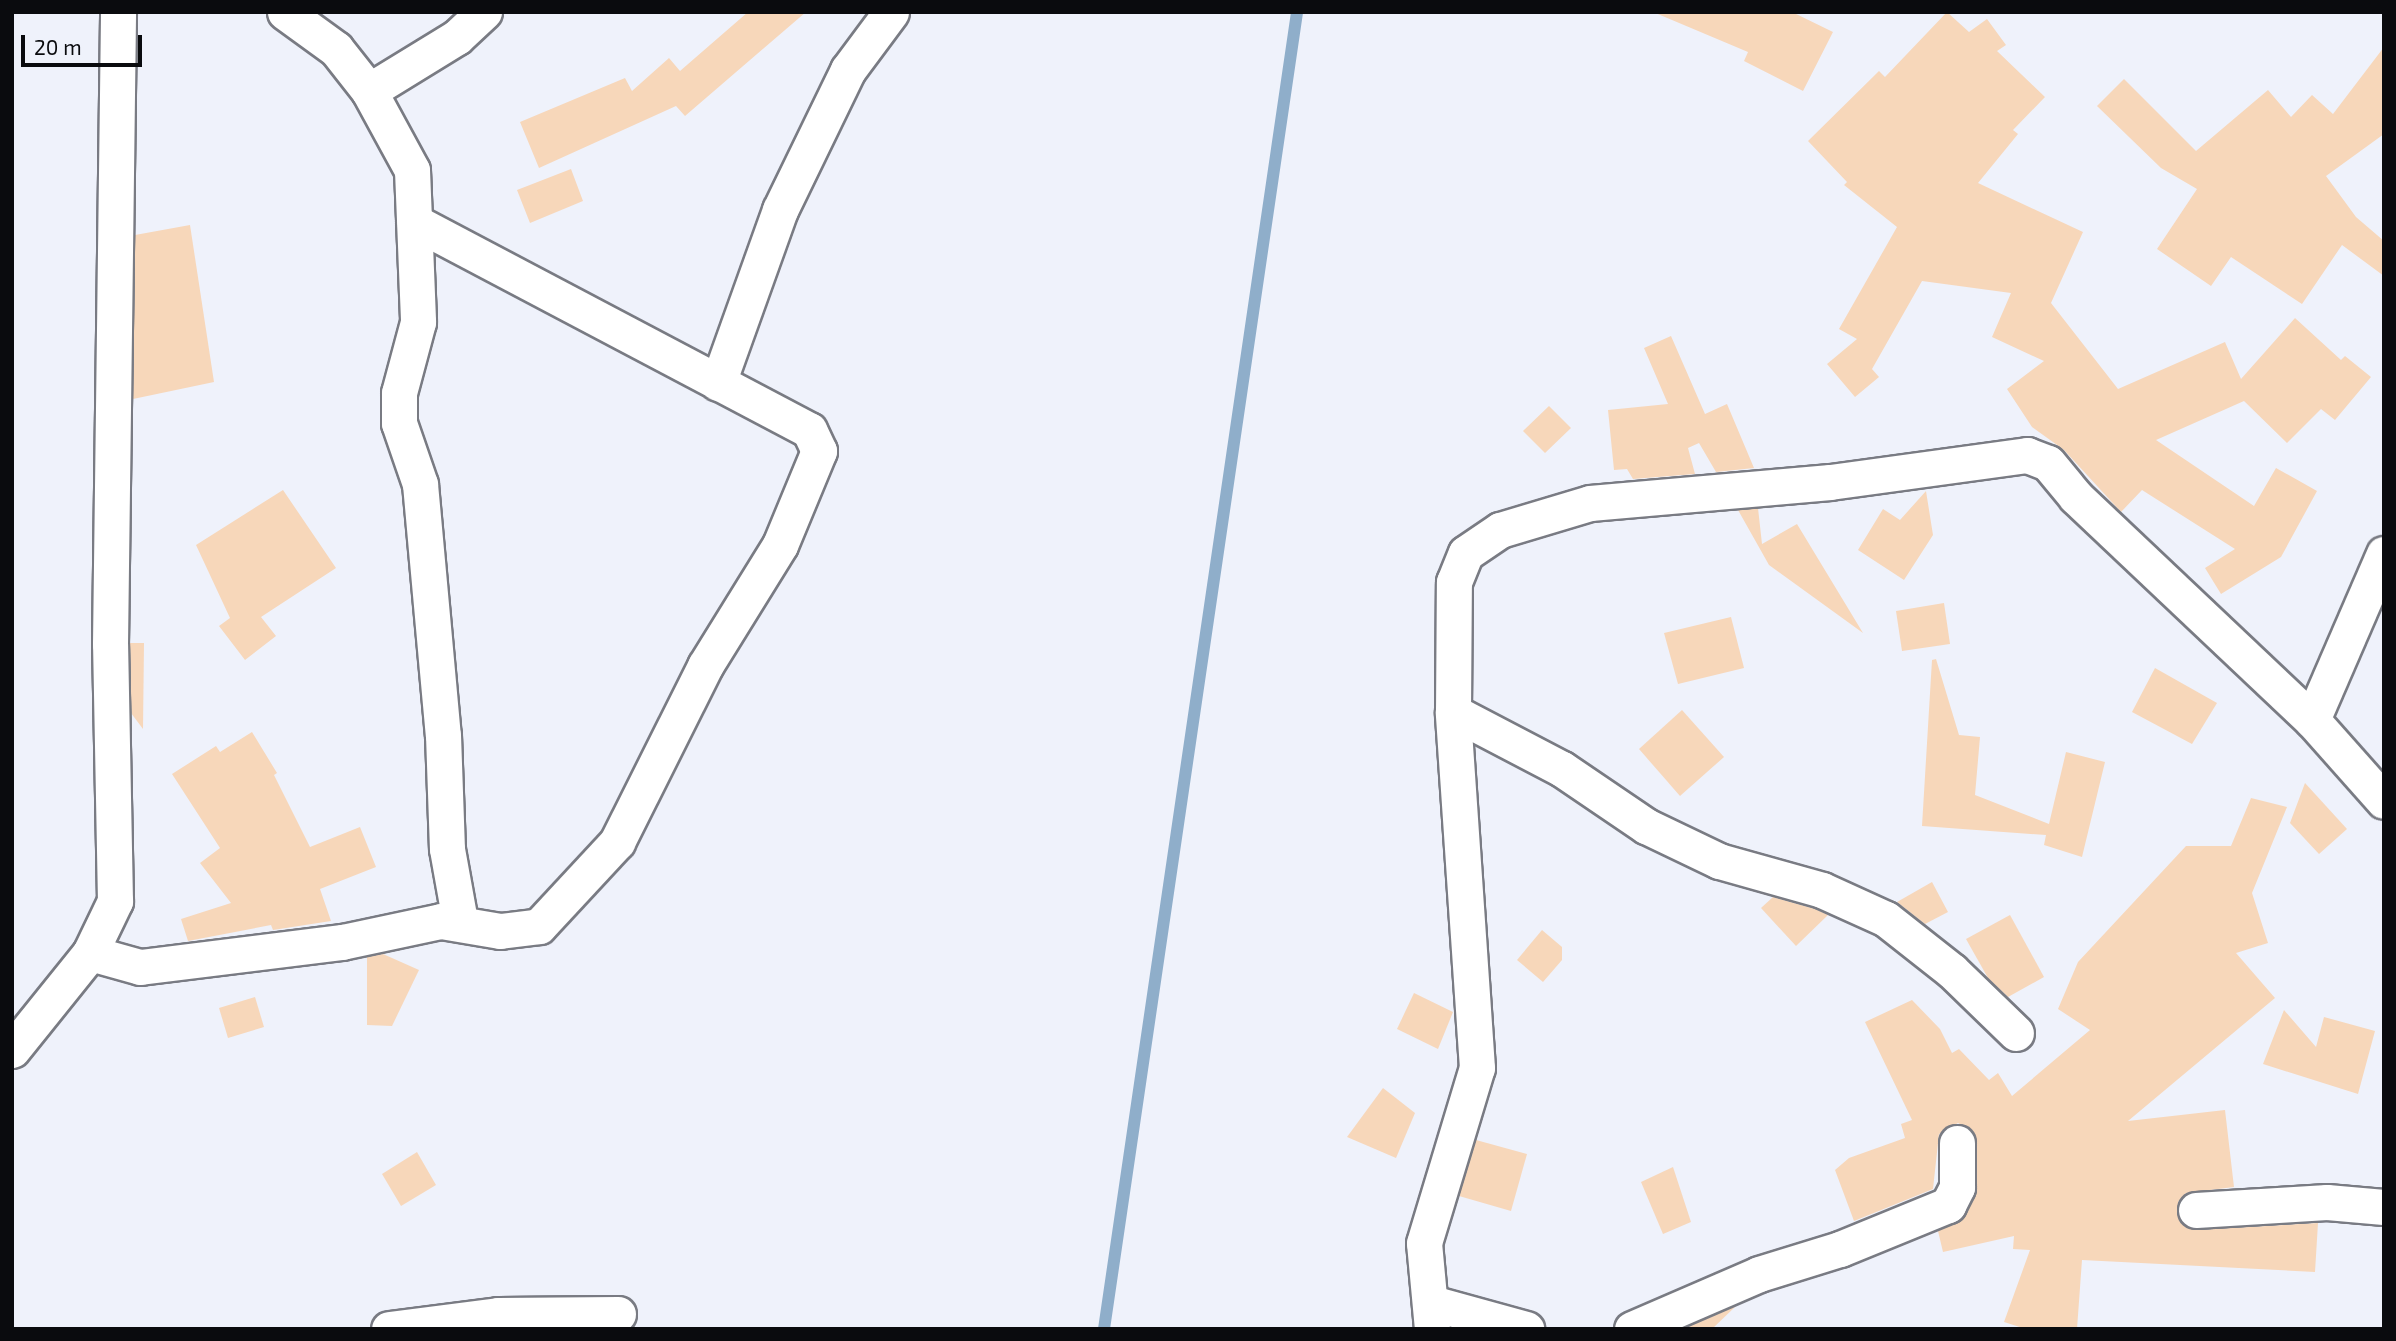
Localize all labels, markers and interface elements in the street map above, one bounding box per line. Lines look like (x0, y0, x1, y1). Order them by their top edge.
scale bar (24, 21, 145, 65)
text: 20 m (34, 34, 82, 59)

